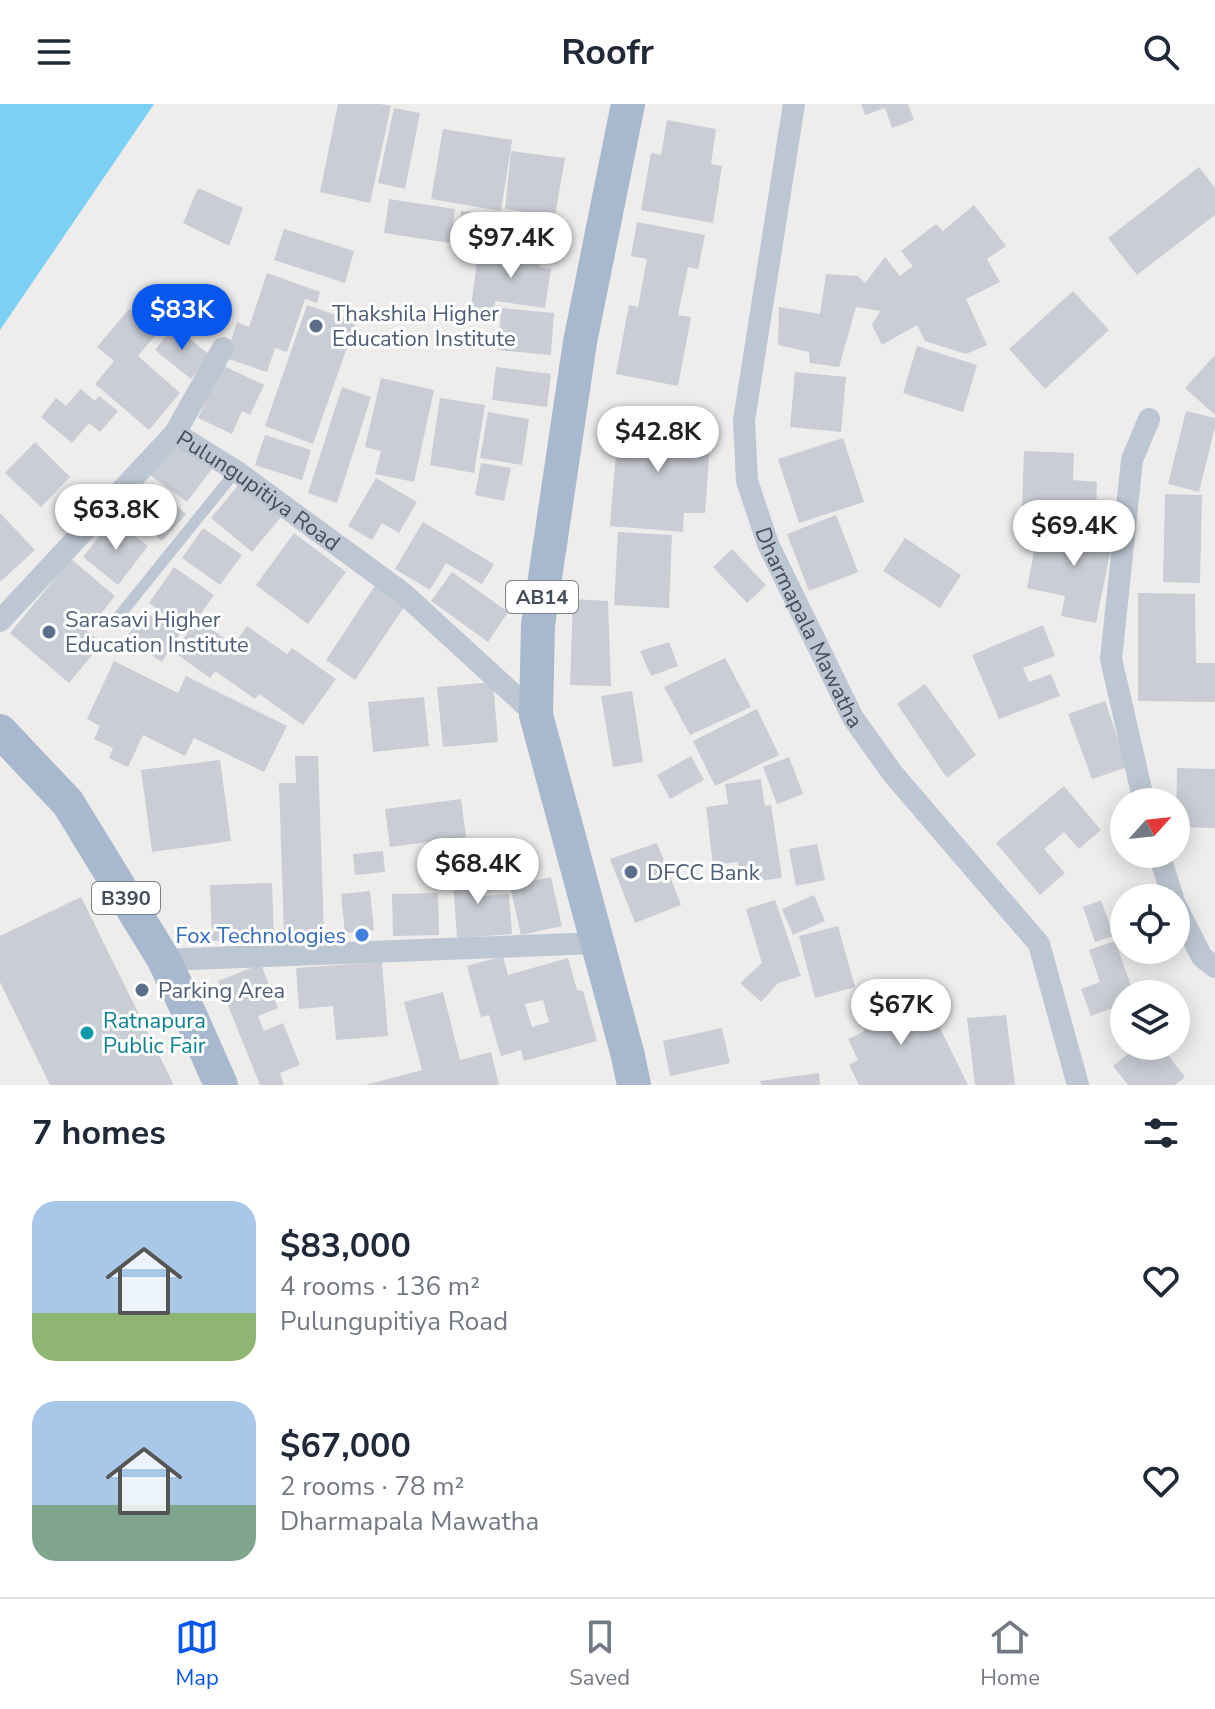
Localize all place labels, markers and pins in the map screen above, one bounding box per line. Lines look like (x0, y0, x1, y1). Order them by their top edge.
pin: $97.4K (446, 212, 576, 280)
pin: $83K (135, 284, 229, 352)
place label: Thakshila Higher Education Institute (332, 299, 516, 354)
marker: Thakshila Higher Education Institute (307, 317, 325, 335)
pin: $42.8K (593, 406, 723, 474)
pin: $63.8K (51, 484, 181, 552)
pin: $69.4K (1009, 500, 1139, 568)
place label: Sarasavi Higher Education Institute (65, 605, 249, 660)
marker: Sarasavi Higher Education Institute (40, 623, 58, 641)
pin: $68.4K (413, 838, 543, 906)
place label: DFCC Bank (647, 858, 761, 888)
marker: DFCC Bank (622, 863, 640, 881)
place label: Fox Technologies (176, 921, 346, 951)
marker: Fox Technologies (353, 926, 371, 944)
place label: Parking Area (158, 976, 285, 1006)
pin: $67K (854, 979, 948, 1047)
marker: Parking Area (133, 981, 151, 999)
place label: Ratnapura Public Fair (103, 1006, 206, 1061)
marker: Ratnapura Public Fair (78, 1024, 96, 1042)

